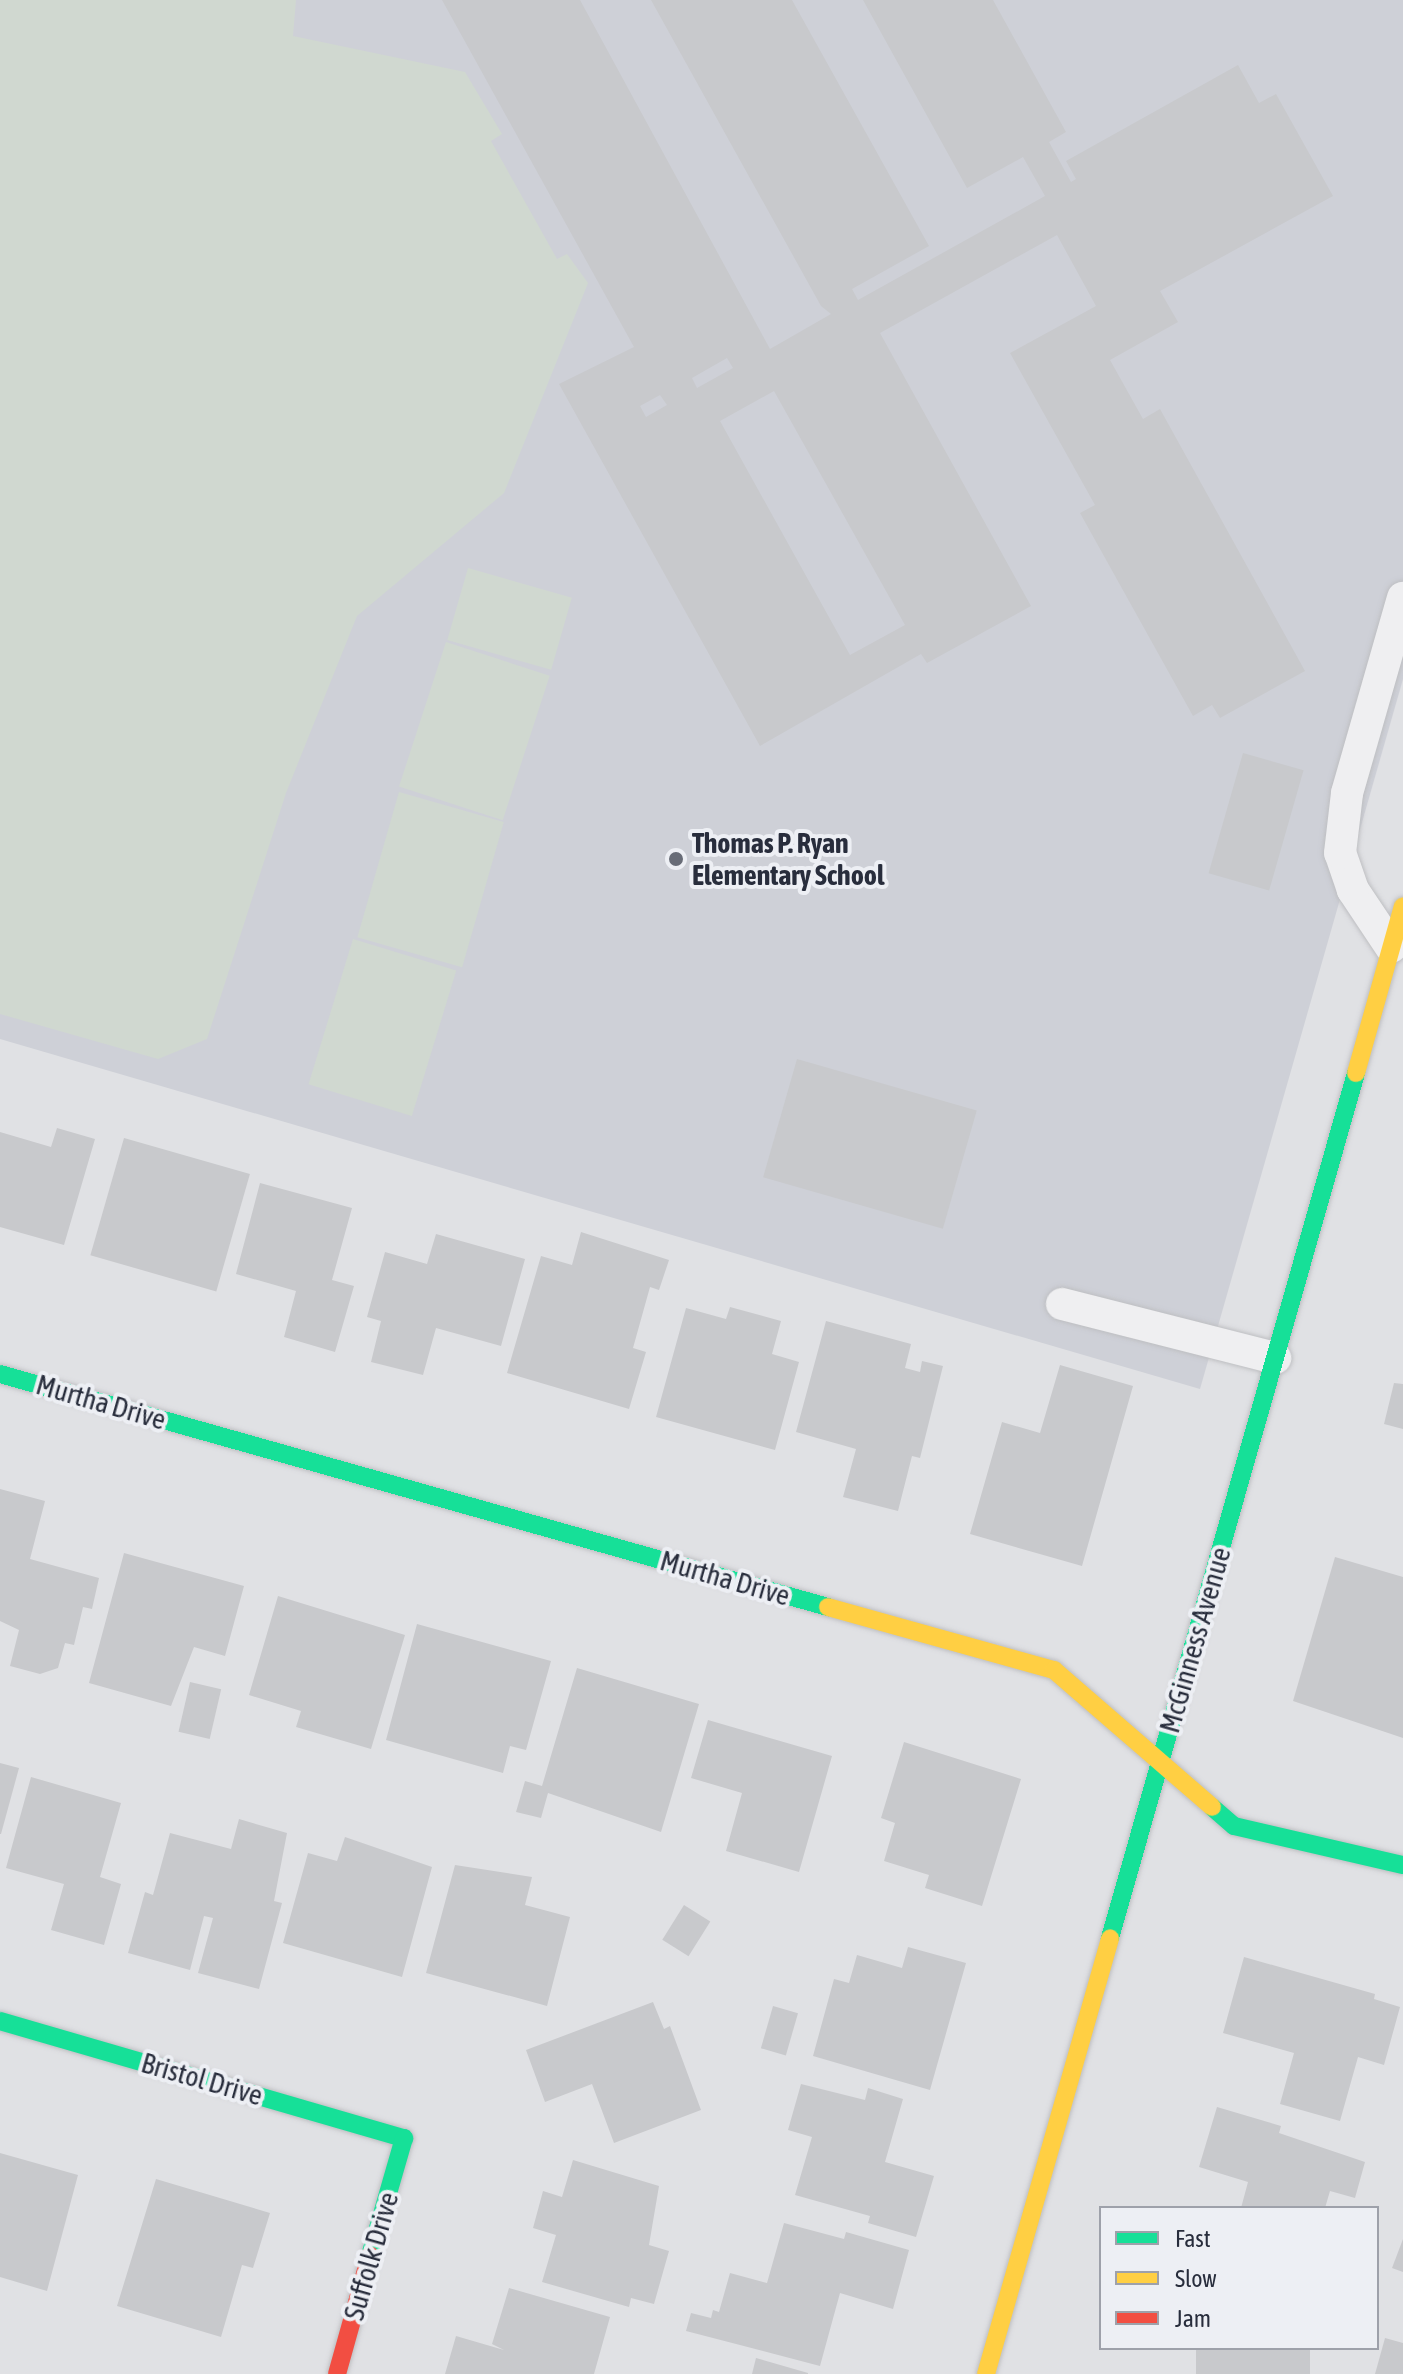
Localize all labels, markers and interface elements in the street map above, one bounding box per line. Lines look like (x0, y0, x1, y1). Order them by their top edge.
place label: Thomas P. Ryan Elementary School (692, 826, 884, 892)
marker: Thomas P. Ryan Elementary School (667, 850, 685, 868)
street label: Murtha Drive (32, 1368, 170, 1436)
street label: McGinness Avenue (1152, 1543, 1238, 1737)
street label: Murtha Drive (656, 1544, 794, 1612)
street label: Bristol Drive (138, 2046, 266, 2112)
street label: Suffolk Drive (337, 2188, 405, 2324)
legend (1099, 2206, 1379, 2350)
text: Fast (1175, 2225, 1211, 2252)
text: Slow (1175, 2265, 1217, 2292)
text: Jam (1175, 2305, 1211, 2332)

